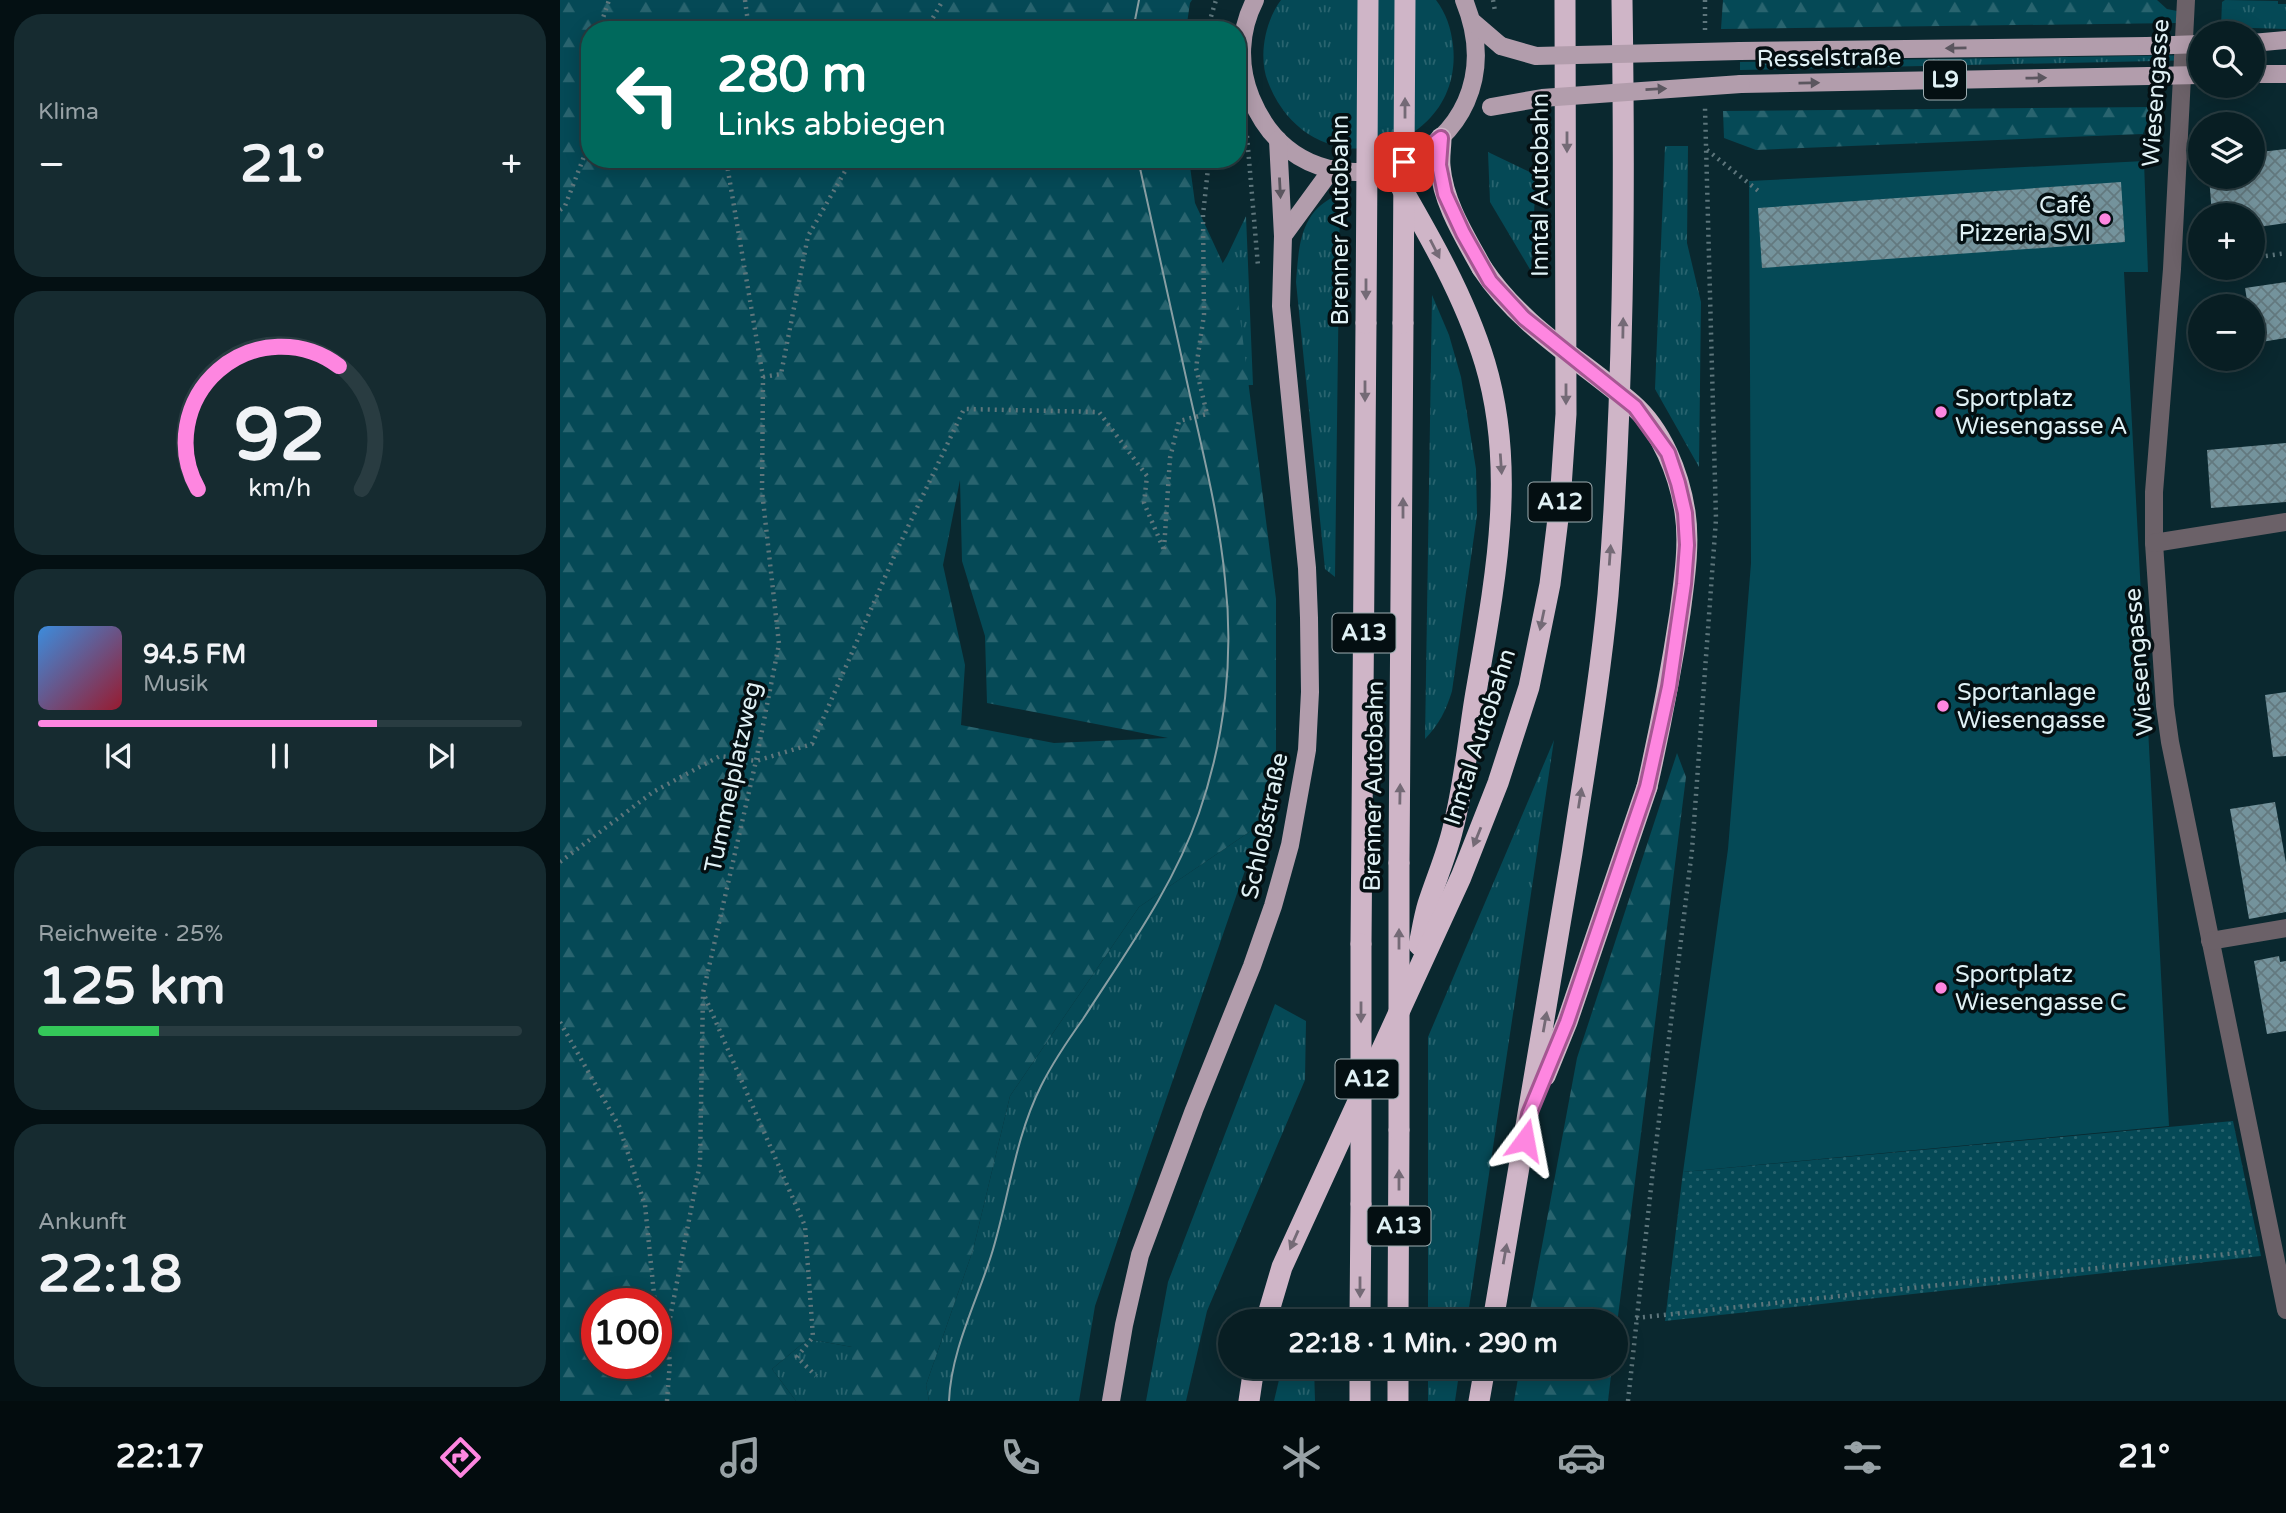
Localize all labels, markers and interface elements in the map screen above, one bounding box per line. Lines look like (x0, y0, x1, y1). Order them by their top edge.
street label: Wiesengasse (2136, 18, 2176, 168)
map controls (2188, 21, 2265, 371)
button: search (2188, 21, 2265, 98)
street label: Resselstraße (1756, 42, 1902, 74)
one-way arrow (1945, 42, 1967, 54)
text: 280 m (717, 46, 867, 105)
icon: left (602, 49, 693, 140)
road number: L9 (1924, 60, 1966, 100)
one-way arrow (2025, 73, 2047, 84)
one-way arrow (1798, 77, 1820, 88)
one-way arrow (1645, 83, 1667, 94)
street label: Inntal Autobahn (1526, 93, 1555, 277)
one-way arrow (1399, 97, 1411, 119)
text: Klima (38, 98, 99, 126)
text: Links abbiegen (717, 106, 946, 144)
button: layers (2188, 112, 2265, 189)
street label: Brenner Autobahn (1326, 115, 1355, 325)
one-way arrow (1561, 131, 1573, 153)
pin (1374, 132, 1434, 192)
text: 21° (240, 133, 325, 196)
text: − (38, 142, 65, 188)
text: + (501, 142, 522, 188)
icon: arrive (1385, 143, 1423, 181)
one-way arrow (1275, 177, 1286, 199)
place label: Café Pizzeria SVI (1959, 191, 2091, 248)
button: + (2188, 203, 2265, 280)
marker: Café Pizzeria SVI (2097, 211, 2113, 227)
one-way arrow (1430, 239, 1441, 259)
one-way arrow (1360, 278, 1372, 300)
button: − (2188, 294, 2265, 371)
one-way arrow (1617, 317, 1629, 339)
one-way arrow (1359, 380, 1371, 402)
one-way arrow (1560, 383, 1572, 405)
place label: Sportplatz Wiesengasse A (1955, 384, 2128, 441)
text: 92 (234, 393, 326, 481)
marker: Sportplatz Wiesengasse A (1933, 404, 1949, 420)
one-way arrow (1496, 454, 1507, 476)
text: km/h (249, 473, 311, 503)
road number: A12 (1528, 482, 1592, 522)
one-way arrow (1397, 496, 1409, 518)
one-way arrow (1605, 544, 1616, 566)
street label: Wiesengasse (2118, 587, 2160, 737)
one-way arrow (1537, 609, 1548, 631)
road number: A13 (1332, 614, 1396, 652)
text: 94.5 FM (143, 639, 246, 670)
street label: Inntal Autobahn (1438, 645, 1522, 829)
text: Musik (143, 670, 208, 698)
place label: Sportanlage Wiesengasse (1957, 678, 2106, 735)
street label: Tummelplatzweg (699, 679, 767, 875)
street label: Brenner Autobahn (1358, 680, 1390, 892)
marker: Sportanlage Wiesengasse (1935, 698, 1951, 714)
icon: previous (100, 737, 138, 775)
icon: pause (261, 737, 299, 775)
icon: next (422, 737, 460, 775)
street label: Schloßstraße (1235, 750, 1295, 902)
one-way arrow (1394, 783, 1406, 805)
one-way arrow (1575, 787, 1586, 809)
one-way arrow (1471, 827, 1482, 848)
text: Reichweite · 25% (38, 920, 223, 948)
one-way arrow (1393, 928, 1405, 950)
text: 125 km (38, 955, 226, 1018)
place label: Sportplatz Wiesengasse C (1955, 960, 2126, 1017)
marker: Sportplatz Wiesengasse C (1933, 980, 1949, 996)
one-way arrow (1355, 1001, 1367, 1023)
one-way arrow (1540, 1011, 1551, 1033)
road number: A12 (1336, 1060, 1398, 1098)
position arrow (1488, 1103, 1562, 1177)
one-way arrow (1393, 1168, 1405, 1190)
road number: A13 (1368, 1206, 1430, 1246)
text: Ankunft (38, 1208, 127, 1236)
one-way arrow (1288, 1230, 1300, 1250)
text: 22:18 (38, 1243, 182, 1306)
one-way arrow (1499, 1243, 1510, 1265)
one-way arrow (1354, 1277, 1366, 1299)
speed limit sign: 100 (581, 1288, 672, 1379)
text: 22:18 · 1 Min. · 290 m (1288, 1328, 1558, 1359)
icon: directions (436, 1433, 485, 1482)
icon: music (716, 1433, 765, 1482)
icon: phone (996, 1433, 1045, 1482)
icon: climate (1277, 1433, 1326, 1482)
icon: car (1557, 1433, 1606, 1482)
icon: filters (1838, 1433, 1887, 1482)
text: 22:17 (116, 1438, 204, 1476)
text: 21° (2118, 1438, 2170, 1476)

